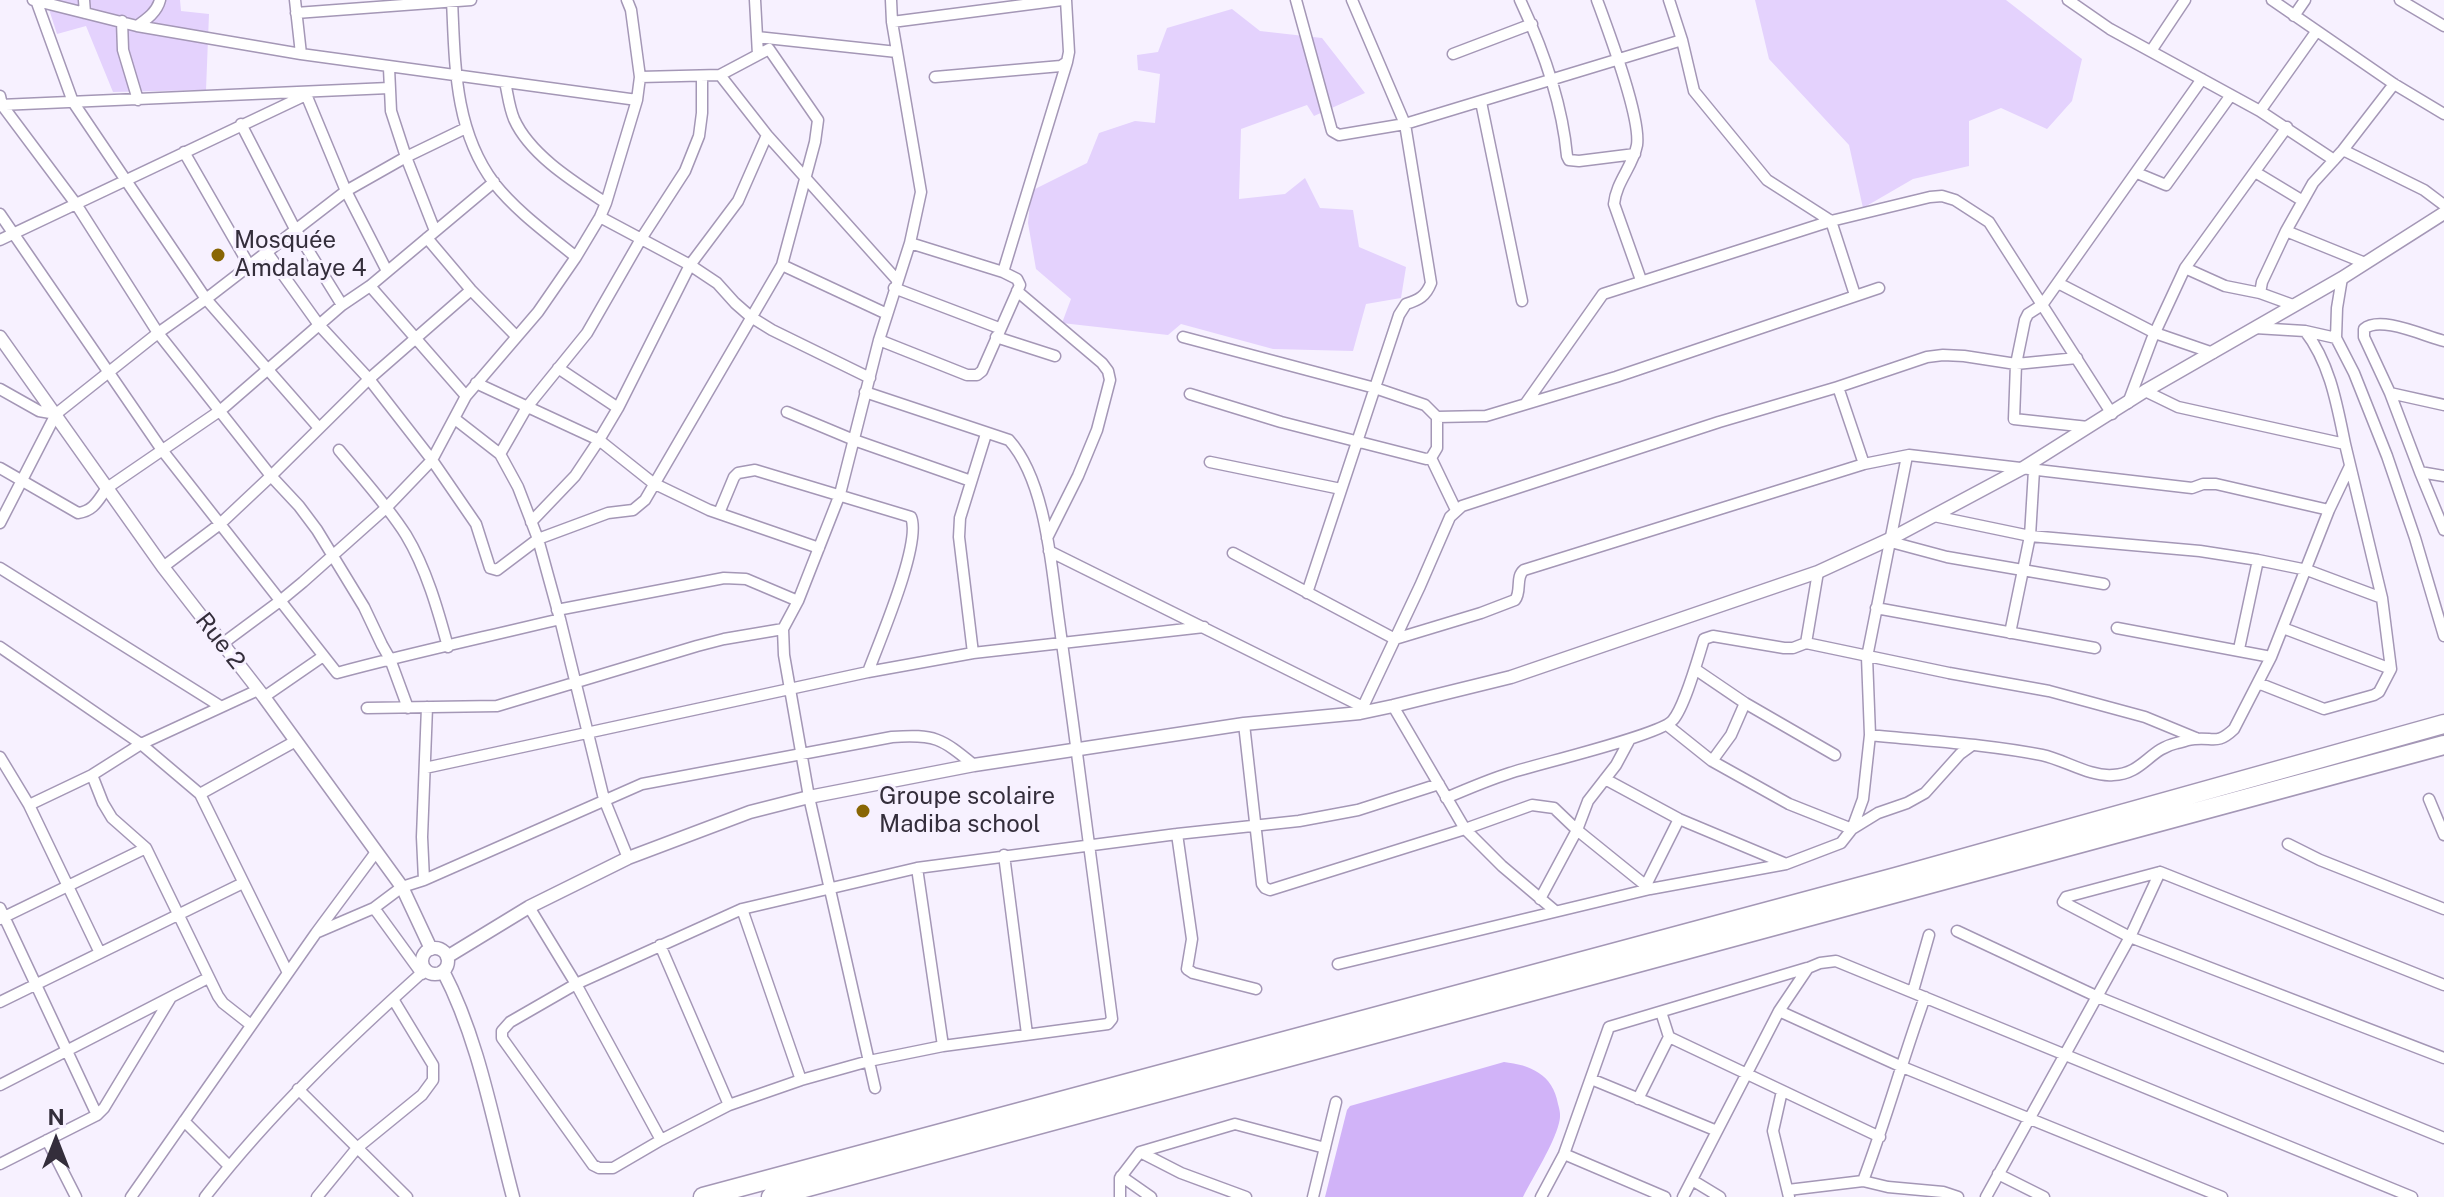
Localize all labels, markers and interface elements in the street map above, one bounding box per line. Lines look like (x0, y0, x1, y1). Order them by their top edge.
place label: Mosquée Amdalaye 4 (234, 227, 367, 283)
marker: Mosquée Amdalaye 4 (209, 246, 227, 264)
street label: Rue 2 (189, 607, 251, 675)
place label: Groupe scolaire Madiba school (879, 783, 1055, 839)
marker: Groupe scolaire Madiba school (854, 802, 872, 820)
north arrow (16, 1101, 96, 1181)
text: N (47, 1104, 65, 1130)

